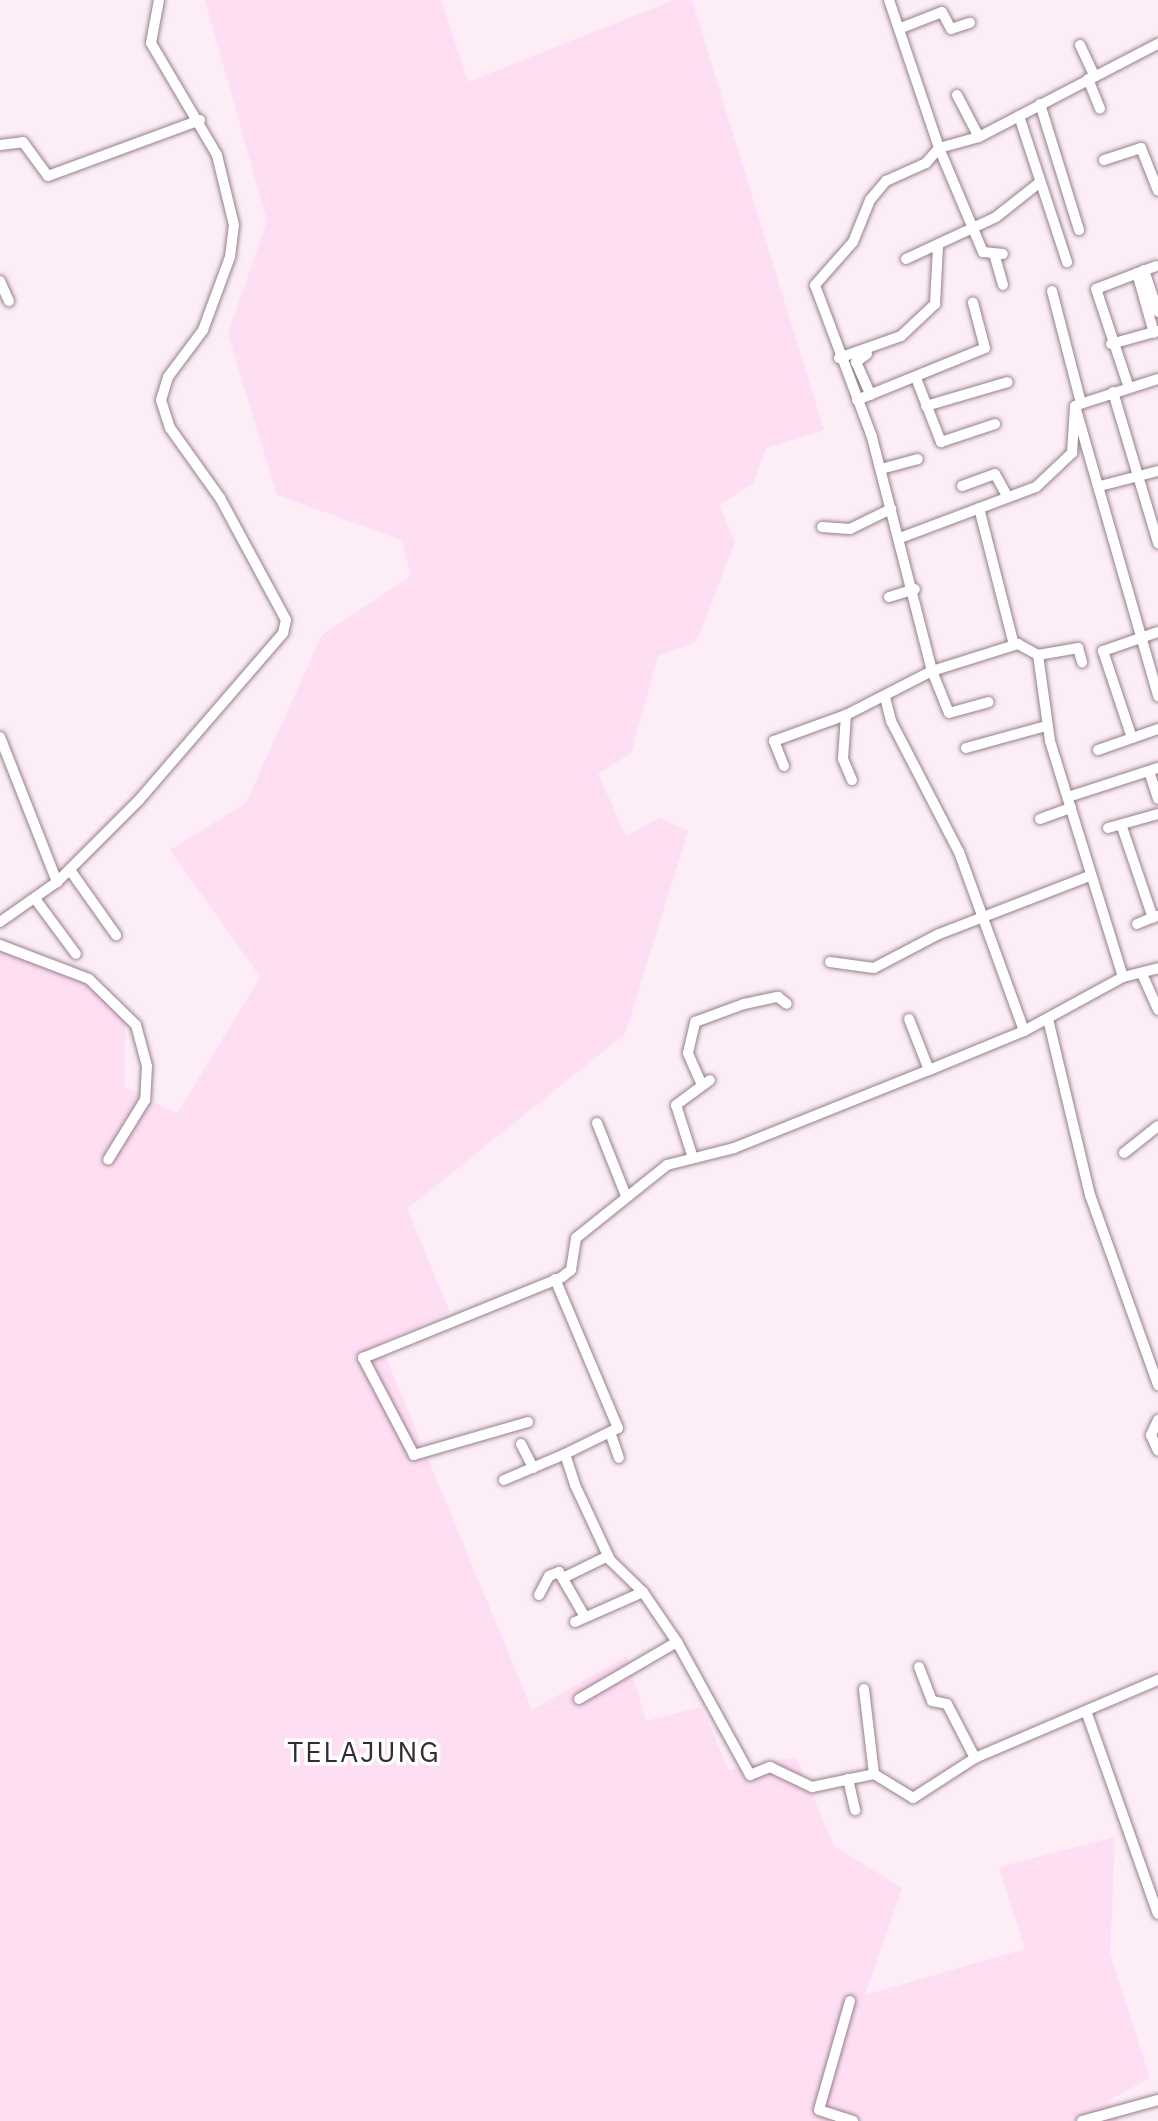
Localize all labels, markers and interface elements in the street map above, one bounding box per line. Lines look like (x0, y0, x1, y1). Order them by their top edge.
district label: TELAJUNG (287, 1735, 441, 1769)

